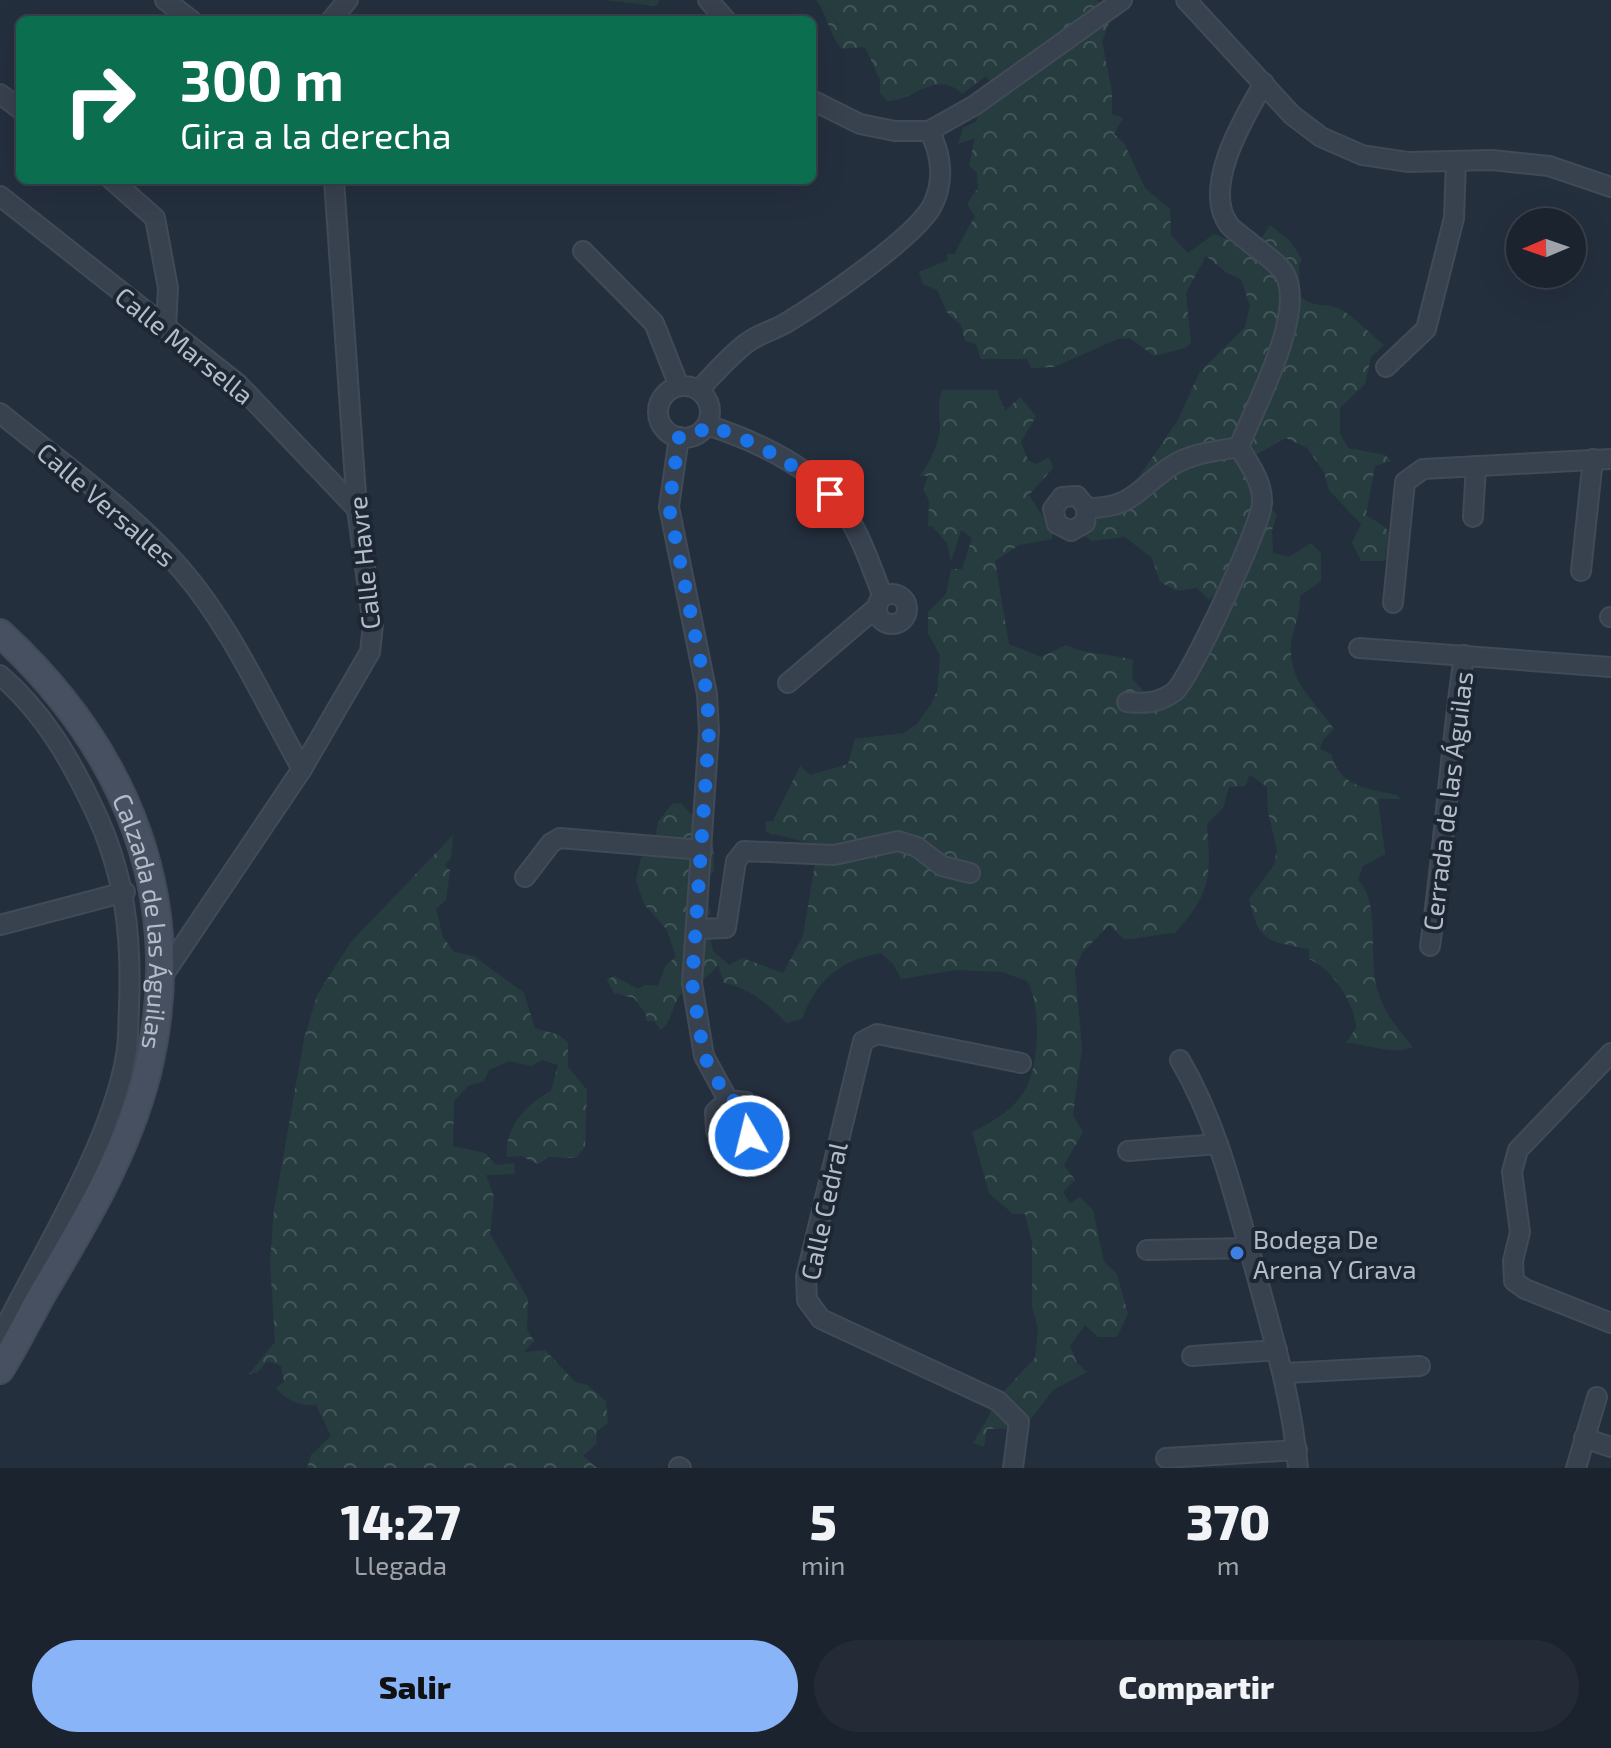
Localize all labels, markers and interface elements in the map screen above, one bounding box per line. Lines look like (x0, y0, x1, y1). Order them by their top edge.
text: 300 m (180, 45, 344, 112)
icon: right (48, 48, 152, 152)
text: Gira a la derecha (180, 113, 452, 156)
north arrow (1506, 208, 1586, 288)
map controls (1506, 208, 1586, 288)
street label: Calle Marsella (110, 280, 260, 410)
street label: Calle Versalles (32, 436, 182, 572)
pin (796, 460, 864, 528)
icon: arrive (808, 472, 852, 516)
street label: Calle Havre (341, 495, 385, 631)
street label: Cerrada de las Águilas (1416, 670, 1478, 932)
street label: Calzada de las Águilas (107, 788, 176, 1052)
position arrow (707, 1094, 791, 1178)
street label: Calle Cedral (793, 1139, 853, 1283)
place label: Bodega De Arena Y Grava (1253, 1223, 1417, 1284)
marker: Bodega De Arena Y Grava (1228, 1244, 1246, 1262)
text: 14:27 (341, 1492, 460, 1550)
text: 5 (810, 1492, 837, 1550)
text: 370 (1186, 1492, 1270, 1550)
text: Llegada (354, 1549, 447, 1580)
text: min (801, 1549, 845, 1580)
text: m (1217, 1549, 1240, 1580)
button: Salir (32, 1640, 798, 1732)
button: Compartir (814, 1640, 1579, 1732)

